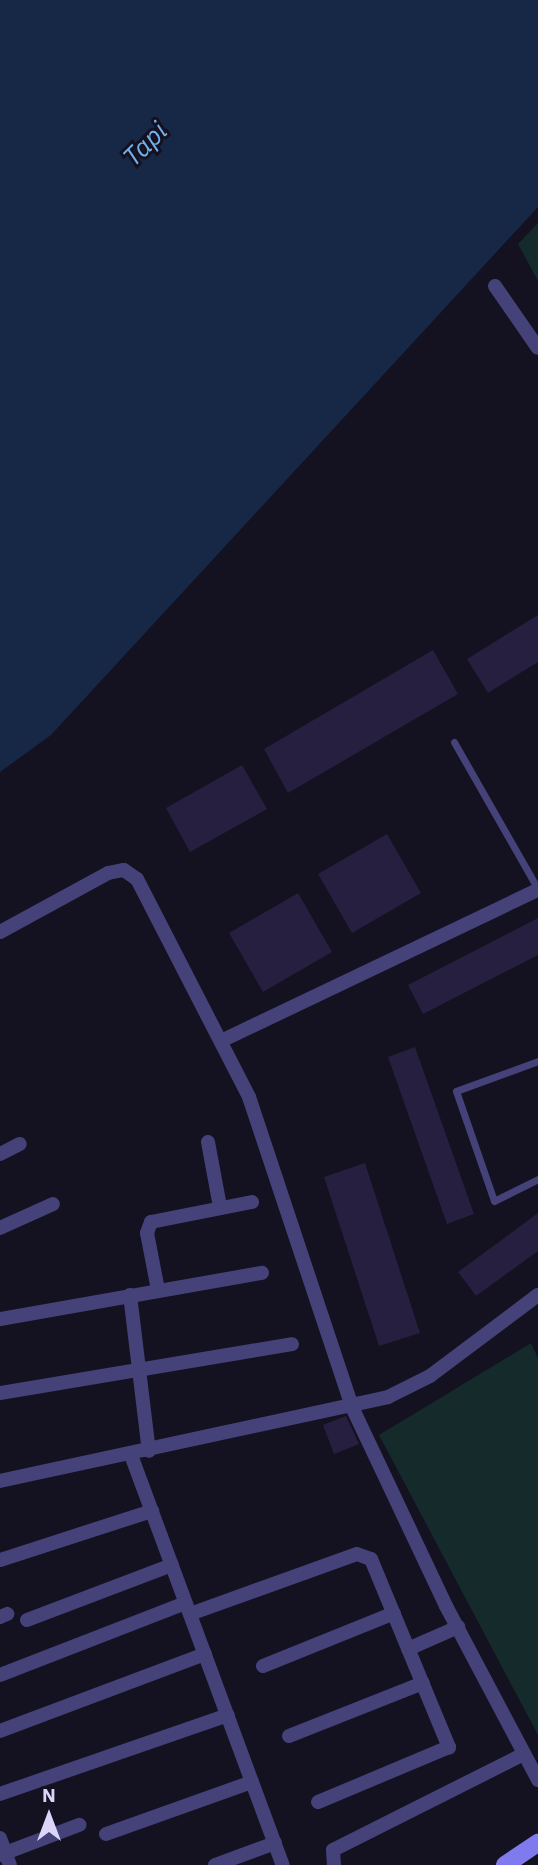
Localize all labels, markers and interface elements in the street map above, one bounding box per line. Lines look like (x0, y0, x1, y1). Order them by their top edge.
water label: Tapi (116, 115, 174, 173)
north arrow (14, 1781, 84, 1851)
text: N (42, 1783, 56, 1807)

